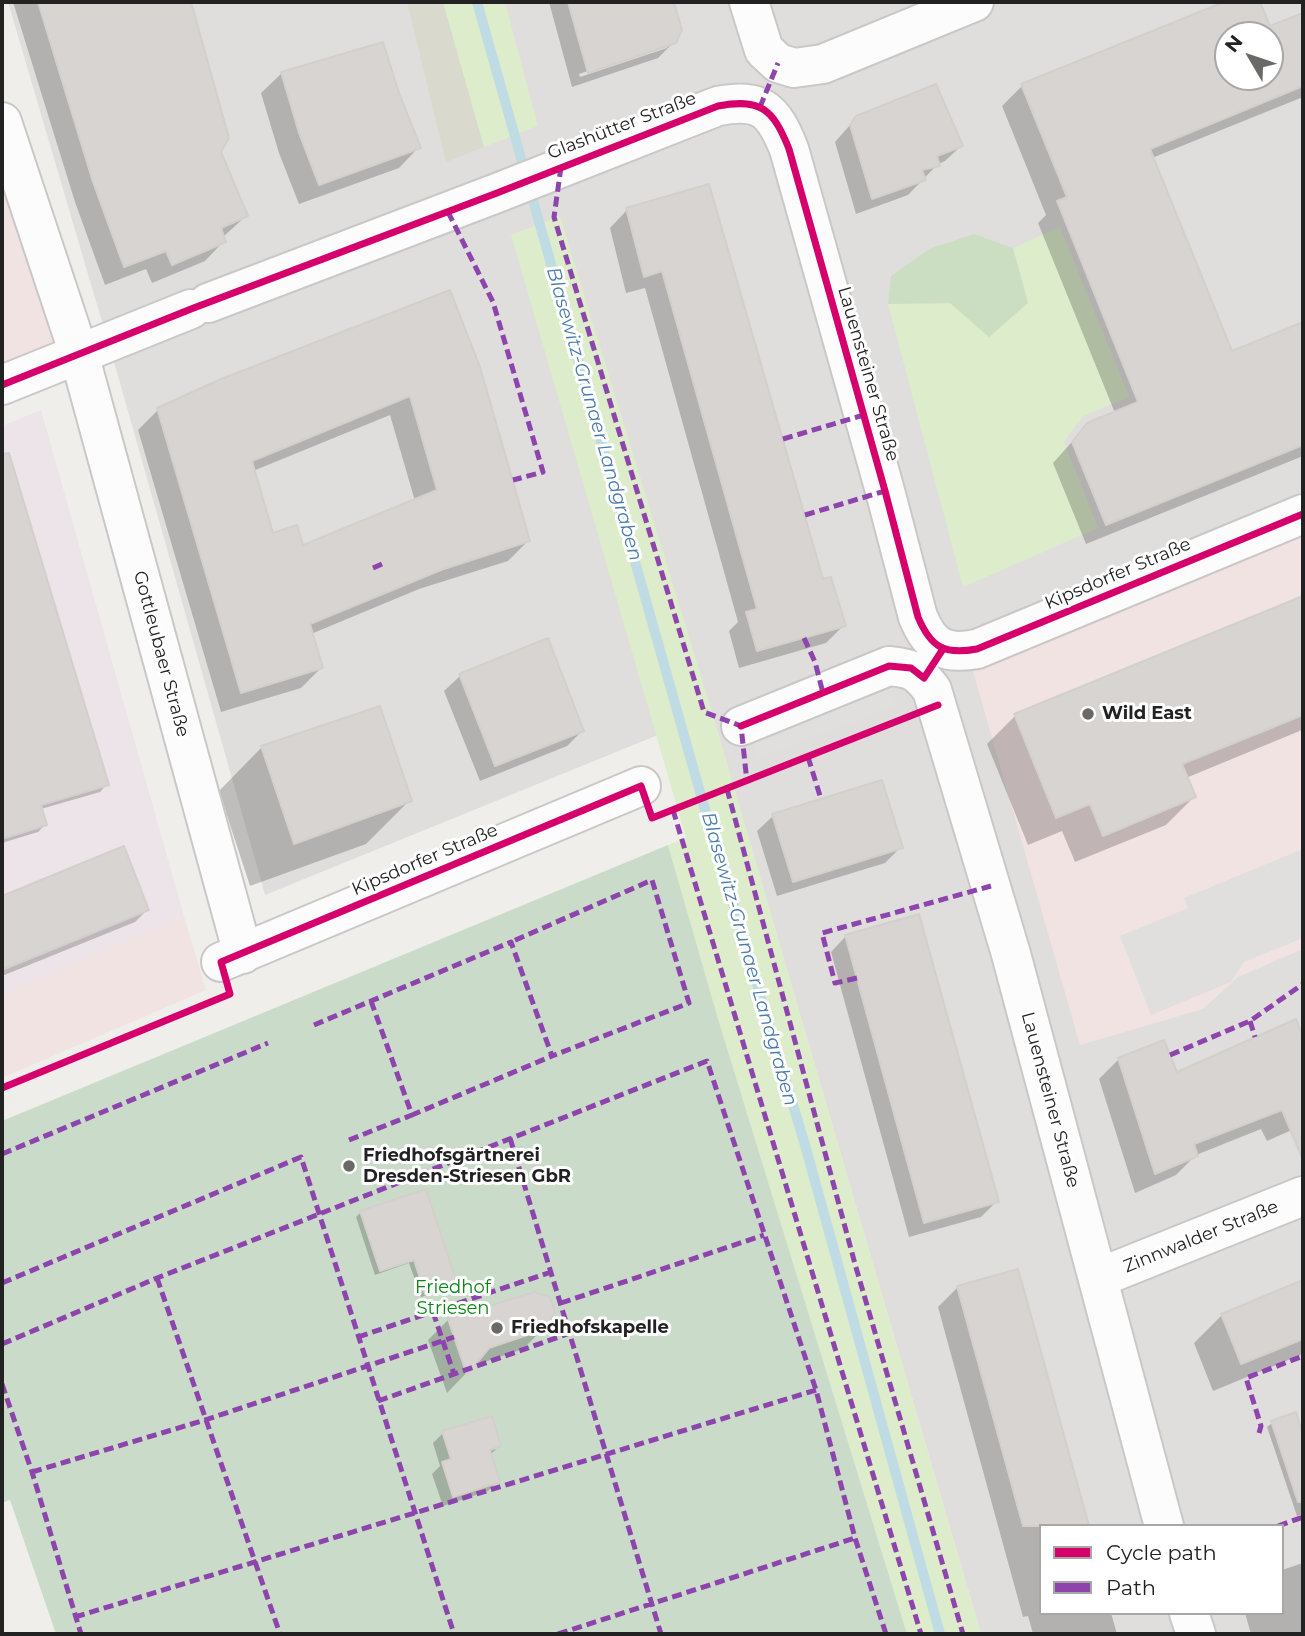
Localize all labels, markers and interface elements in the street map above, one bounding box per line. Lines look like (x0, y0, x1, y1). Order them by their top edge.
north arrow (1214, 21, 1284, 91)
text: N (1220, 31, 1248, 57)
street label: Glashütter Straße (545, 88, 699, 164)
water label: Blasewitz‐Grunaer Landgraben (541, 265, 647, 563)
street label: Lauensteiner Straße (833, 284, 903, 464)
street label: Kipsdorfer Straße (1042, 533, 1194, 615)
street label: Gottleubaer Straße (128, 568, 194, 740)
place label: Wild East (1102, 703, 1192, 725)
marker: Wild East (1080, 706, 1096, 722)
water label: Blasewitz‐Grunaer Landgraben (696, 810, 802, 1108)
street label: Kipsdorfer Straße (349, 819, 501, 901)
street label: Lauensteiner Straße (1016, 1010, 1084, 1190)
place label: Friedhofsgärtnerei Dresden-Striesen GbR (363, 1145, 571, 1188)
marker: Friedhofsgärtnerei Dresden-Striesen GbR (341, 1158, 357, 1174)
street label: Zinnwalder Straße (1120, 1196, 1282, 1278)
park label: Friedhof Striesen (415, 1277, 491, 1320)
place label: Friedhofskapelle (511, 1317, 669, 1339)
marker: Friedhofskapelle (489, 1320, 505, 1336)
legend (1039, 1524, 1284, 1615)
text: Cycle path (1106, 1540, 1217, 1565)
text: Path (1106, 1575, 1156, 1600)

